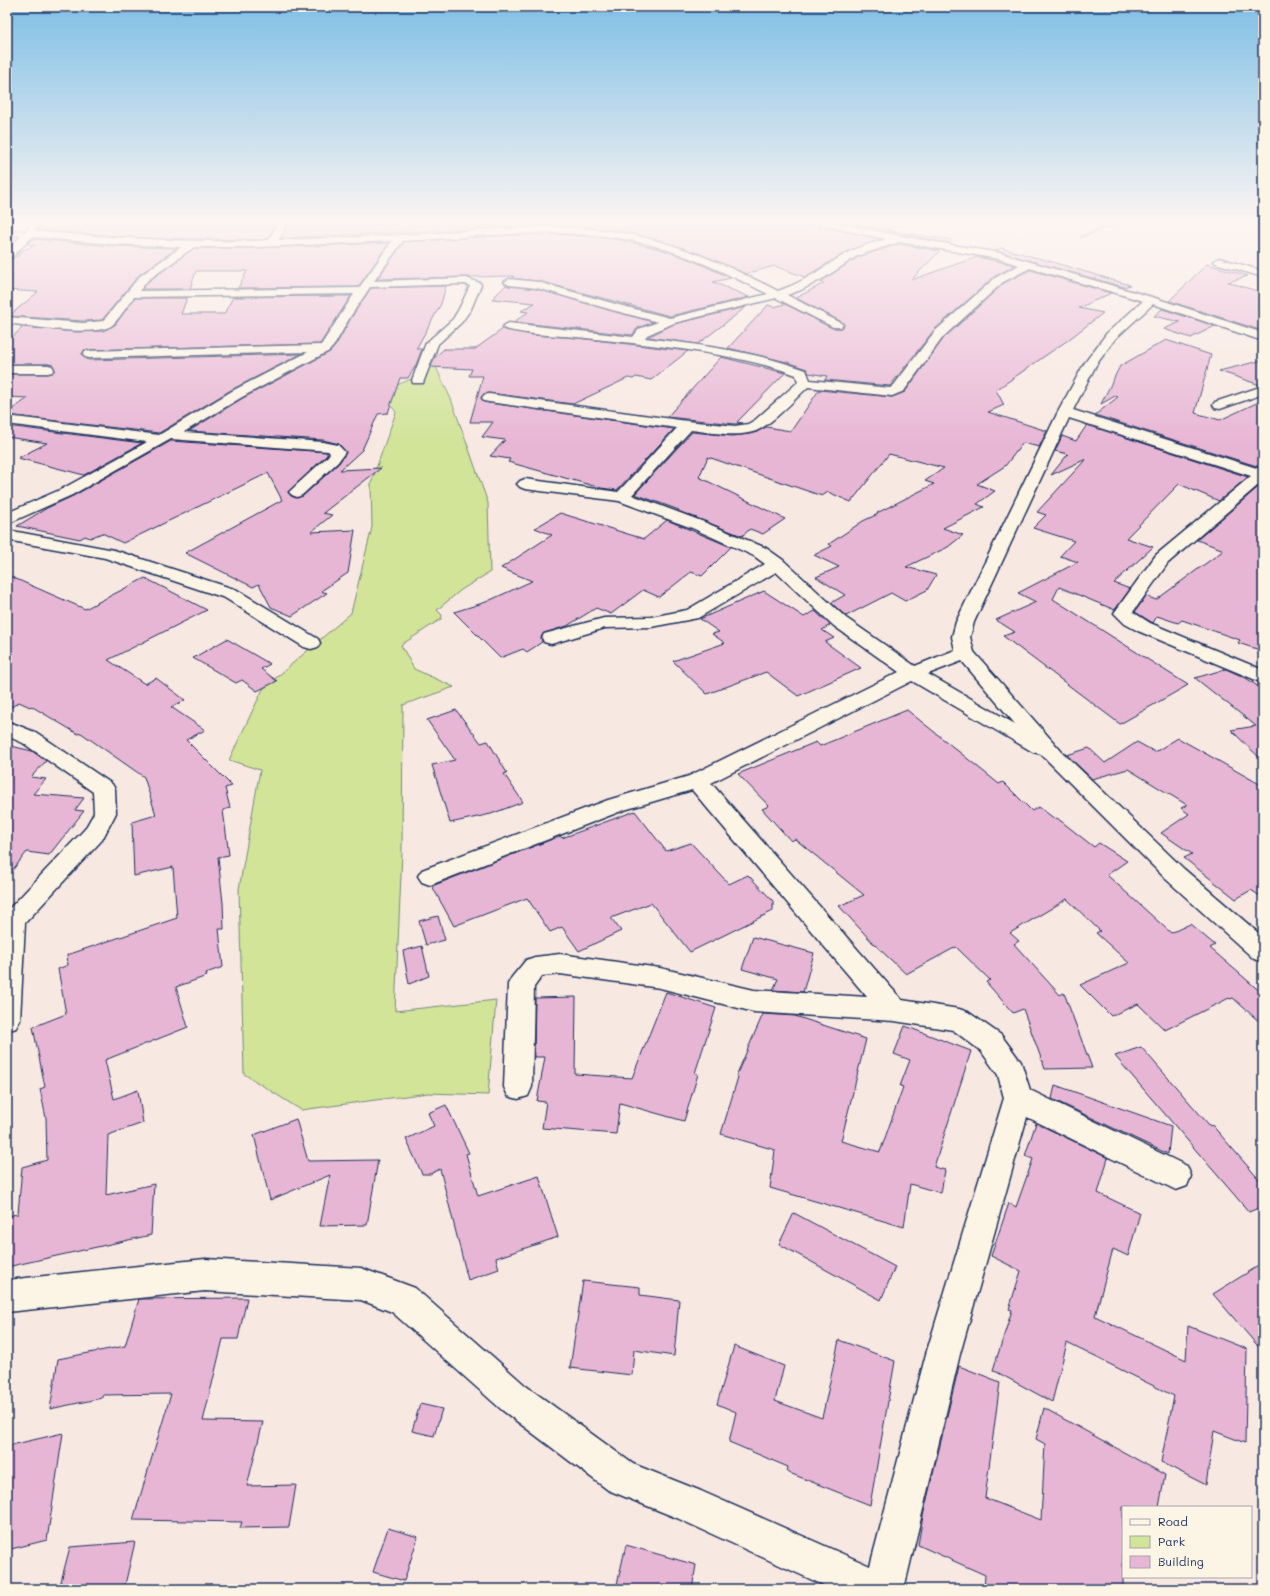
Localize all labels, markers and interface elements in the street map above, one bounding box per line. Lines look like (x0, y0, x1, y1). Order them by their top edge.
legend (1122, 1506, 1252, 1578)
text: Road (1158, 1513, 1188, 1529)
text: Park (1158, 1533, 1185, 1549)
text: Building (1158, 1553, 1204, 1569)

